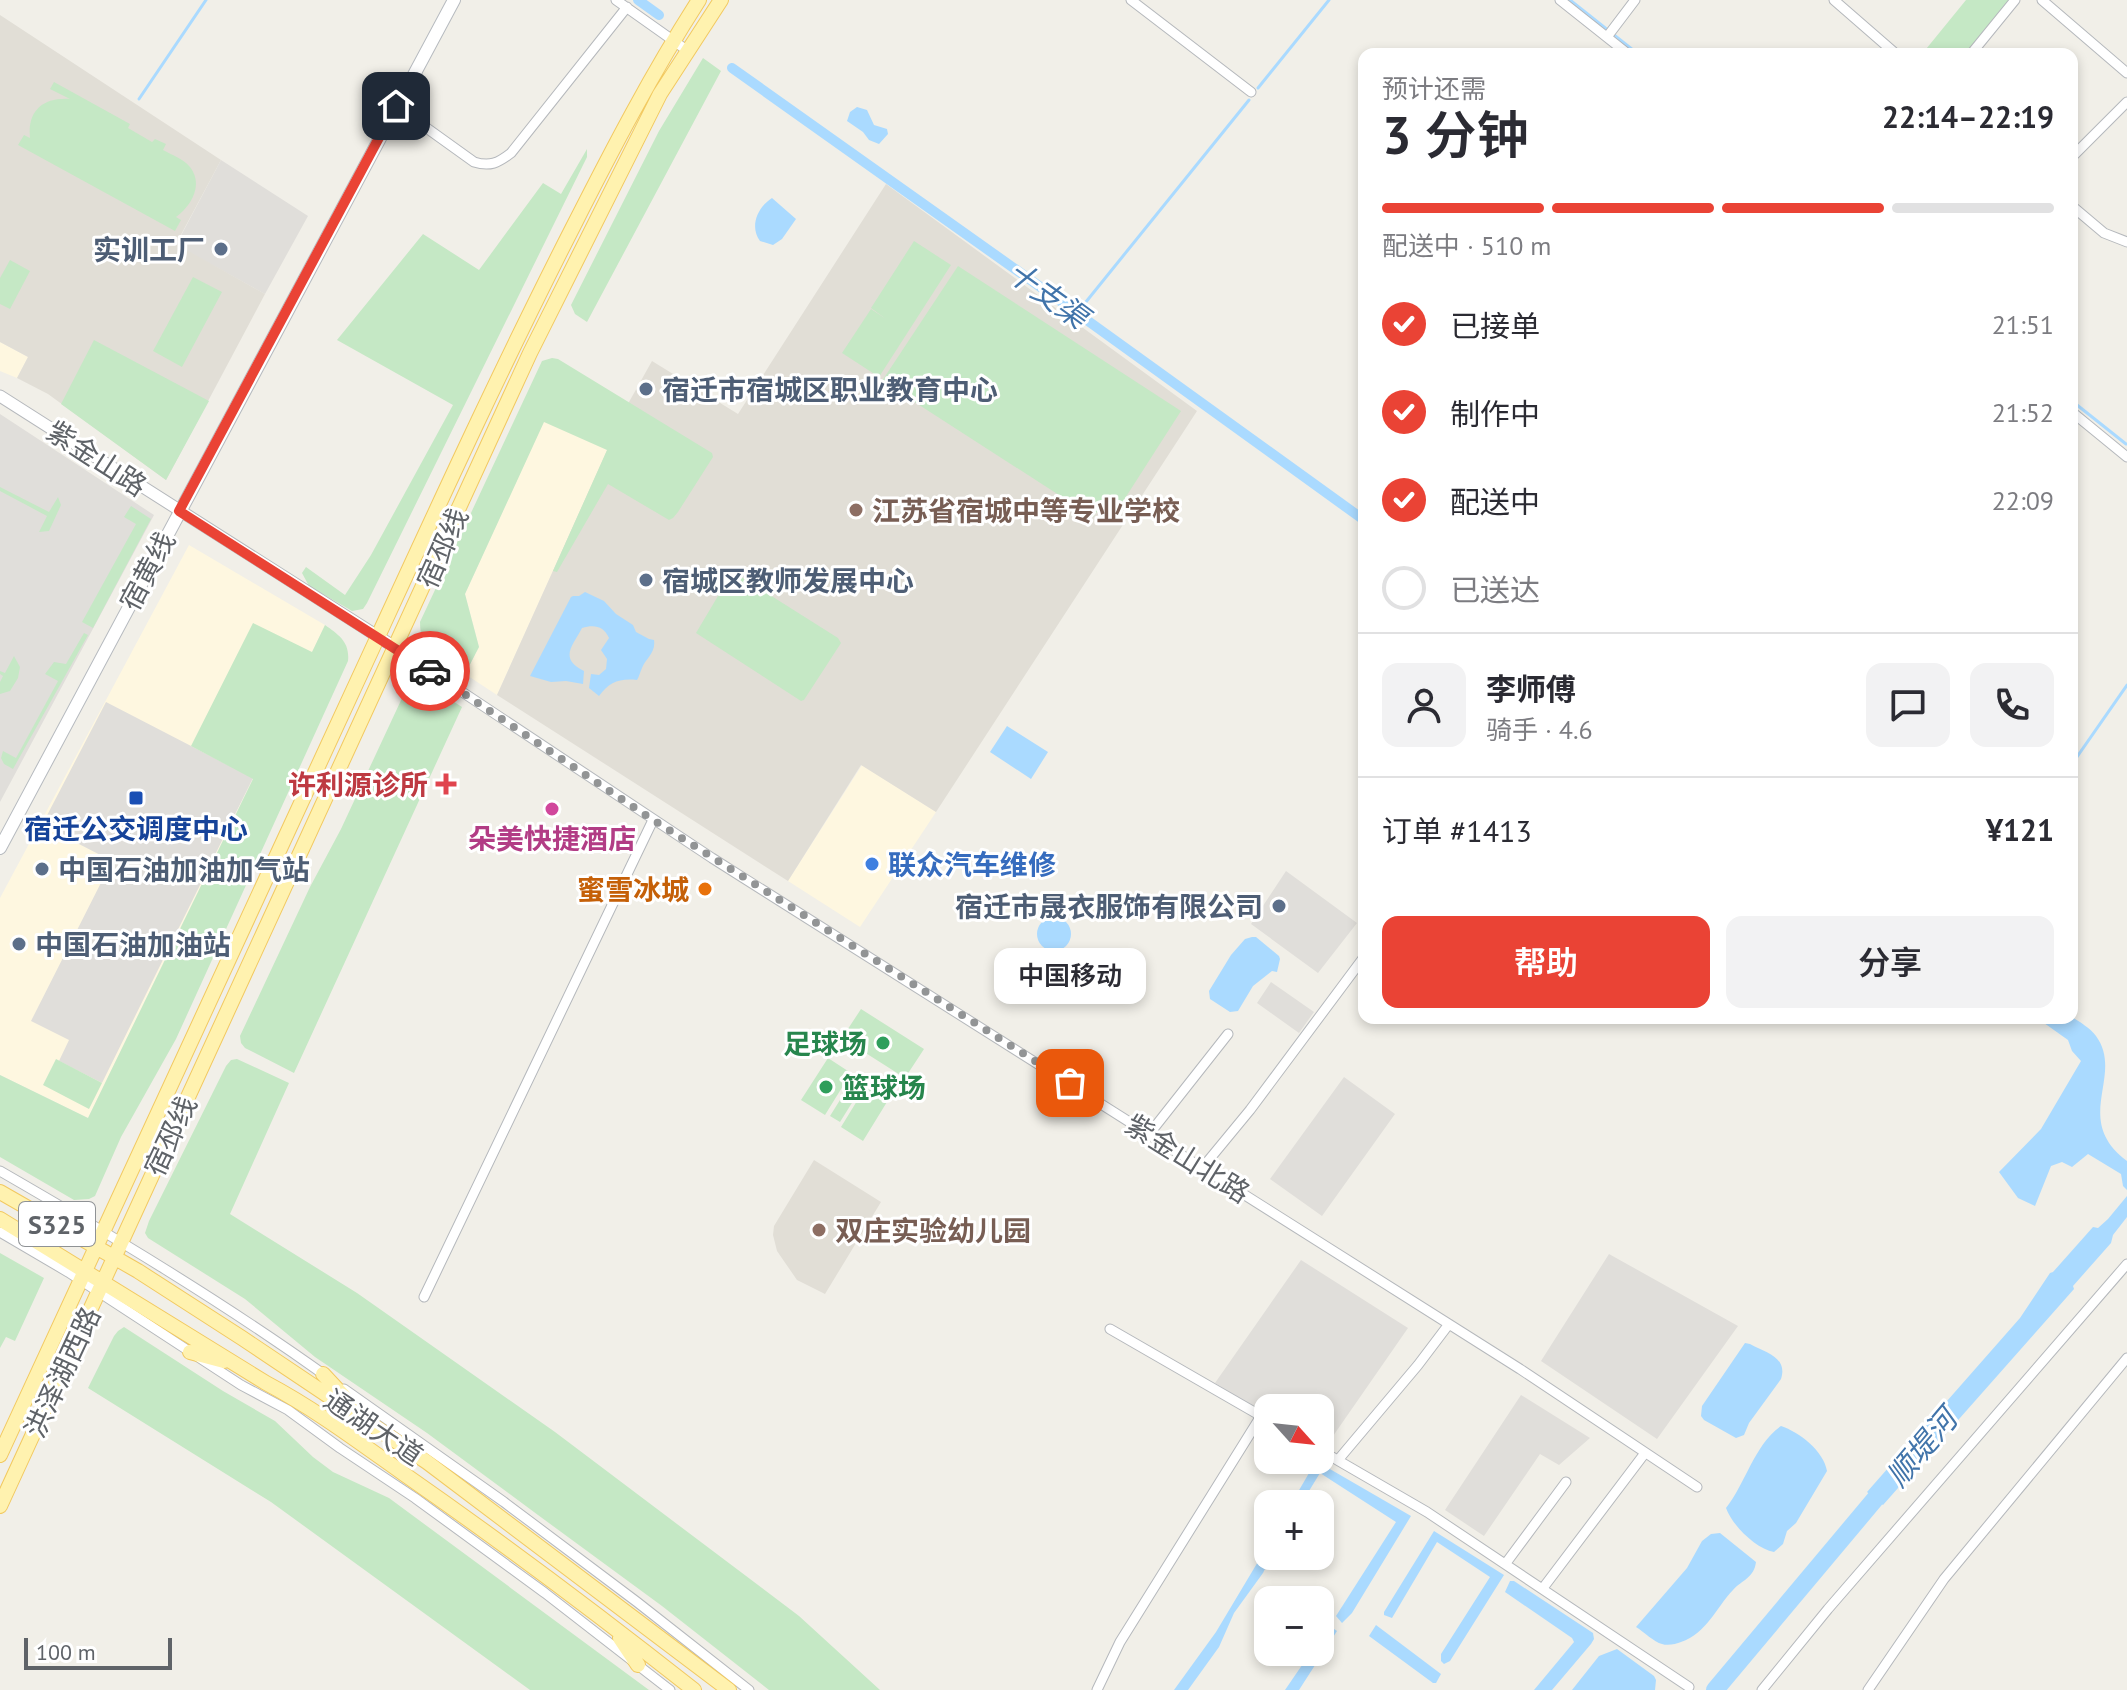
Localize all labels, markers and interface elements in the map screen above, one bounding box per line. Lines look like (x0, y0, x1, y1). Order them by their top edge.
pin (362, 72, 430, 140)
text: 预计还需 (1382, 72, 1486, 105)
icon: home (374, 84, 418, 128)
text: 22:14–22:19 (1882, 97, 2054, 136)
text: 3 分钟 (1382, 101, 1529, 168)
text: 配送中 · 510 m (1382, 229, 1551, 262)
place label: 实训工厂 (93, 231, 205, 268)
marker: 实训工厂 (212, 240, 230, 258)
water label: 十支渠 (1000, 252, 1099, 339)
icon: check (1382, 302, 1426, 346)
text: 已接单 (1450, 306, 1540, 345)
text: 21:51 (1992, 308, 2054, 341)
place label: 宿迁市宿城区职业教育中心 (662, 371, 998, 408)
marker: 宿迁市宿城区职业教育中心 (637, 380, 655, 398)
icon: check (1382, 390, 1426, 434)
text: 制作中 (1450, 394, 1540, 433)
text: 21:52 (1992, 396, 2054, 429)
street label: 紫金山路 (40, 412, 154, 504)
icon: check (1382, 478, 1426, 522)
text: 配送中 (1450, 482, 1540, 521)
text: 22:09 (1992, 484, 2054, 517)
place label: 江苏省宿城中等专业学校 (872, 492, 1180, 529)
marker: 江苏省宿城中等专业学校 (847, 501, 865, 519)
street label: 宿邳线 (408, 502, 476, 594)
street label: 宿黄线 (111, 525, 183, 617)
place label: 宿城区教师发展中心 (662, 562, 914, 599)
text: 已送达 (1450, 570, 1540, 609)
marker: 宿城区教师发展中心 (637, 571, 655, 589)
courier (390, 631, 470, 711)
icon: car (408, 649, 452, 693)
button: person (1382, 663, 1466, 747)
button: chat (1866, 663, 1950, 747)
button: phone (1970, 663, 2054, 747)
text: 李师傅 (1486, 669, 1576, 708)
text: 骑手 · 4.6 (1486, 713, 1593, 746)
place label: 许利源诊所 (288, 766, 428, 803)
marker: 许利源诊所 (435, 773, 457, 795)
marker: 宿迁公交调度中心 (127, 789, 145, 807)
marker: 朵美快捷酒店 (543, 800, 561, 818)
place label: 宿迁公交调度中心 (24, 810, 248, 847)
text: ¥121 (1986, 810, 2054, 849)
text: 订单 #1413 (1382, 811, 1532, 850)
place label: 朵美快捷酒店 (468, 820, 636, 857)
place label: 联众汽车维修 (888, 846, 1056, 883)
place label: 中国石油加油加气站 (58, 851, 310, 888)
marker: 联众汽车维修 (863, 855, 881, 873)
marker: 中国石油加油加气站 (33, 860, 51, 878)
place label: 蜜雪冰城 (577, 871, 689, 908)
marker: 蜜雪冰城 (696, 880, 714, 898)
place label: 宿迁市晟衣服饰有限公司 (955, 888, 1263, 925)
marker: 宿迁市晟衣服饰有限公司 (1270, 897, 1288, 915)
button: 帮助 (1382, 916, 1710, 1008)
button: 分享 (1726, 916, 2054, 1008)
place label: 中国石油加油站 (35, 926, 231, 963)
marker: 中国石油加油站 (10, 935, 28, 953)
callout: 中国移动 (994, 947, 1146, 1003)
text: 中国移动 (1018, 959, 1122, 992)
place label: 足球场 (783, 1025, 867, 1062)
marker: 足球场 (874, 1034, 892, 1052)
pin (1036, 1049, 1104, 1117)
icon: bag (1048, 1061, 1092, 1105)
place label: 篮球场 (842, 1069, 926, 1106)
marker: 篮球场 (817, 1078, 835, 1096)
street label: 宿邳线 (135, 1090, 205, 1182)
street label: 紫金山北路 (1119, 1105, 1257, 1211)
road number: S325 (19, 1202, 95, 1246)
place label: 双庄实验幼儿园 (835, 1212, 1031, 1249)
marker: 双庄实验幼儿园 (810, 1221, 828, 1239)
street label: 洪泽湖西路 (16, 1301, 108, 1443)
street label: 通湖大道 (317, 1380, 431, 1474)
north arrow (1254, 1394, 1334, 1474)
map controls (1254, 1394, 1334, 1666)
water label: 顺堤河 (1877, 1396, 1968, 1494)
button: + (1254, 1490, 1334, 1570)
button: − (1254, 1586, 1334, 1666)
scale bar (24, 1634, 172, 1670)
text: 100 m (36, 1638, 96, 1666)

